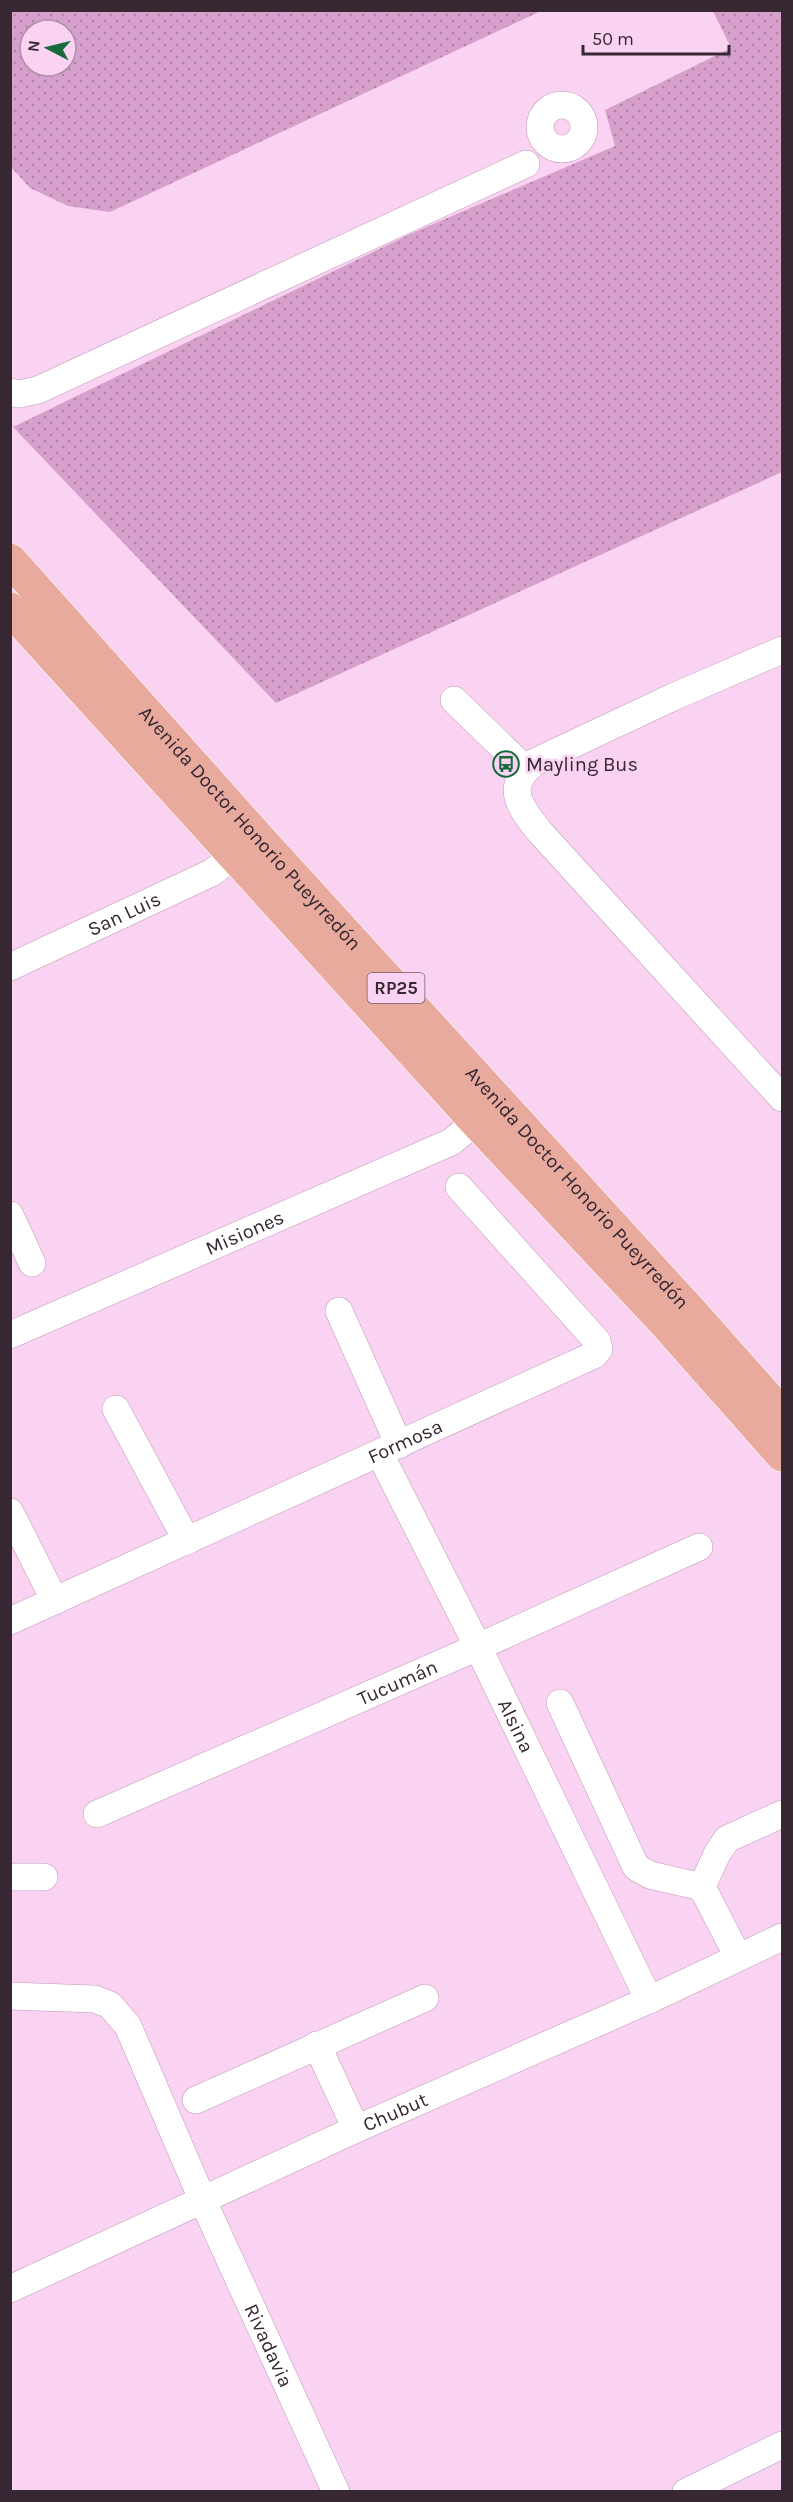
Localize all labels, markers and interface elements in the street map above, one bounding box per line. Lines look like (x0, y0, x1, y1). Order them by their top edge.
north arrow (18, 18, 78, 78)
scale bar (583, 18, 728, 56)
text: 50 m (592, 28, 634, 50)
text: N (23, 39, 44, 53)
street label: Avenida Doctor Honorio Pueyrredón (135, 701, 366, 955)
bus stop icon: Mayling Bus (491, 749, 521, 779)
place label: Mayling Bus (526, 753, 638, 776)
street label: San Luis (84, 887, 164, 941)
road number: RP25 (368, 973, 424, 1003)
street label: Avenida Doctor Honorio Pueyrredón (461, 1061, 694, 1314)
street label: Misiones (202, 1205, 287, 1260)
street label: Formosa (364, 1414, 446, 1468)
street label: Tucumán (354, 1655, 441, 1710)
street label: Alsina (493, 1695, 539, 1756)
street label: Chubut (359, 2087, 431, 2136)
street label: Rivadavia (240, 2300, 298, 2391)

